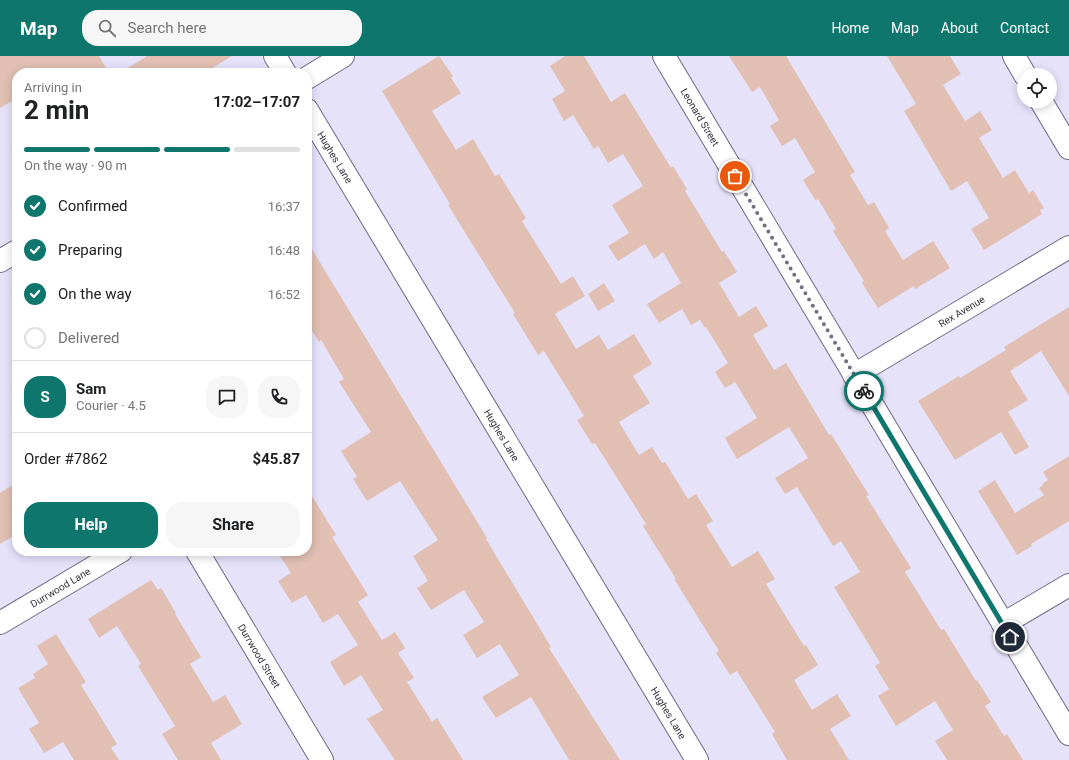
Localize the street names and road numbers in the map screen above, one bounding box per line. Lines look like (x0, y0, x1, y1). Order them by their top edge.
street label: Leonard Street (679, 86, 721, 148)
street label: Hughes Lane (315, 130, 355, 185)
street label: Rex Avenue (937, 294, 987, 329)
street label: Hughes Lane (482, 407, 521, 463)
street label: Durrwood Lane (29, 566, 92, 610)
street label: Durrwood Street (236, 622, 282, 690)
street label: Hughes Lane (649, 685, 688, 741)

